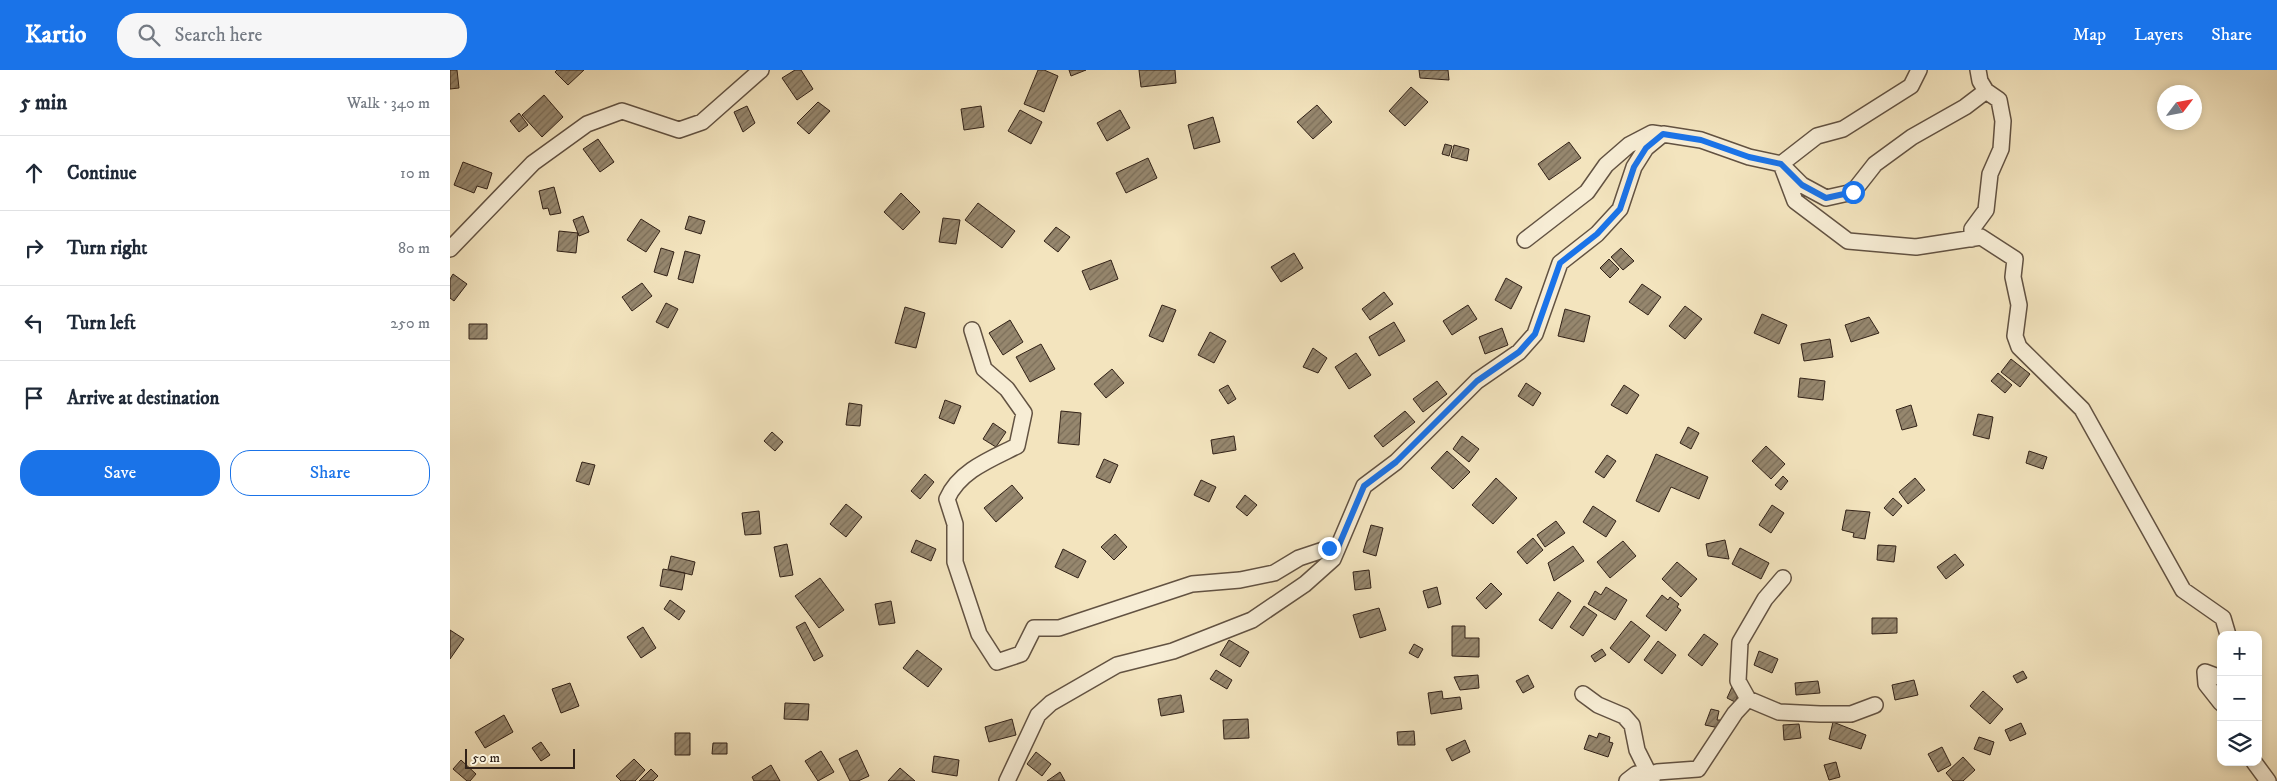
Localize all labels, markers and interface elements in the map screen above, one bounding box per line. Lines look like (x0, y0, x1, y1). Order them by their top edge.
search box (117, 13, 467, 58)
text: Kartio (25, 20, 87, 50)
icon: search (135, 21, 163, 49)
text: Search here (175, 24, 262, 47)
text: Map (2073, 24, 2106, 46)
text: Layers (2134, 24, 2183, 46)
text: Share (2211, 24, 2252, 46)
north arrow (2157, 85, 2202, 130)
text: 5 min (20, 90, 67, 116)
text: Walk · 340 m (347, 93, 430, 113)
icon: ahead (20, 159, 48, 187)
text: Continue (67, 162, 137, 185)
text: 10 m (400, 163, 430, 183)
route start (1842, 181, 1865, 204)
icon: right (20, 234, 48, 262)
text: Turn right (67, 237, 147, 260)
text: 80 m (398, 238, 430, 258)
icon: left (20, 309, 48, 337)
text: Turn left (67, 312, 136, 335)
text: 250 m (390, 313, 430, 333)
icon: arrive (20, 384, 48, 412)
text: Arrive at destination (67, 387, 219, 410)
button: Save (20, 450, 220, 496)
button: Share (230, 450, 430, 496)
route end (1318, 537, 1341, 560)
map controls (2217, 631, 2262, 766)
button: + (2217, 631, 2262, 676)
button: − (2217, 676, 2262, 721)
button: layers (2217, 721, 2262, 766)
scale bar (465, 746, 575, 769)
text: 50 m (472, 749, 500, 767)

